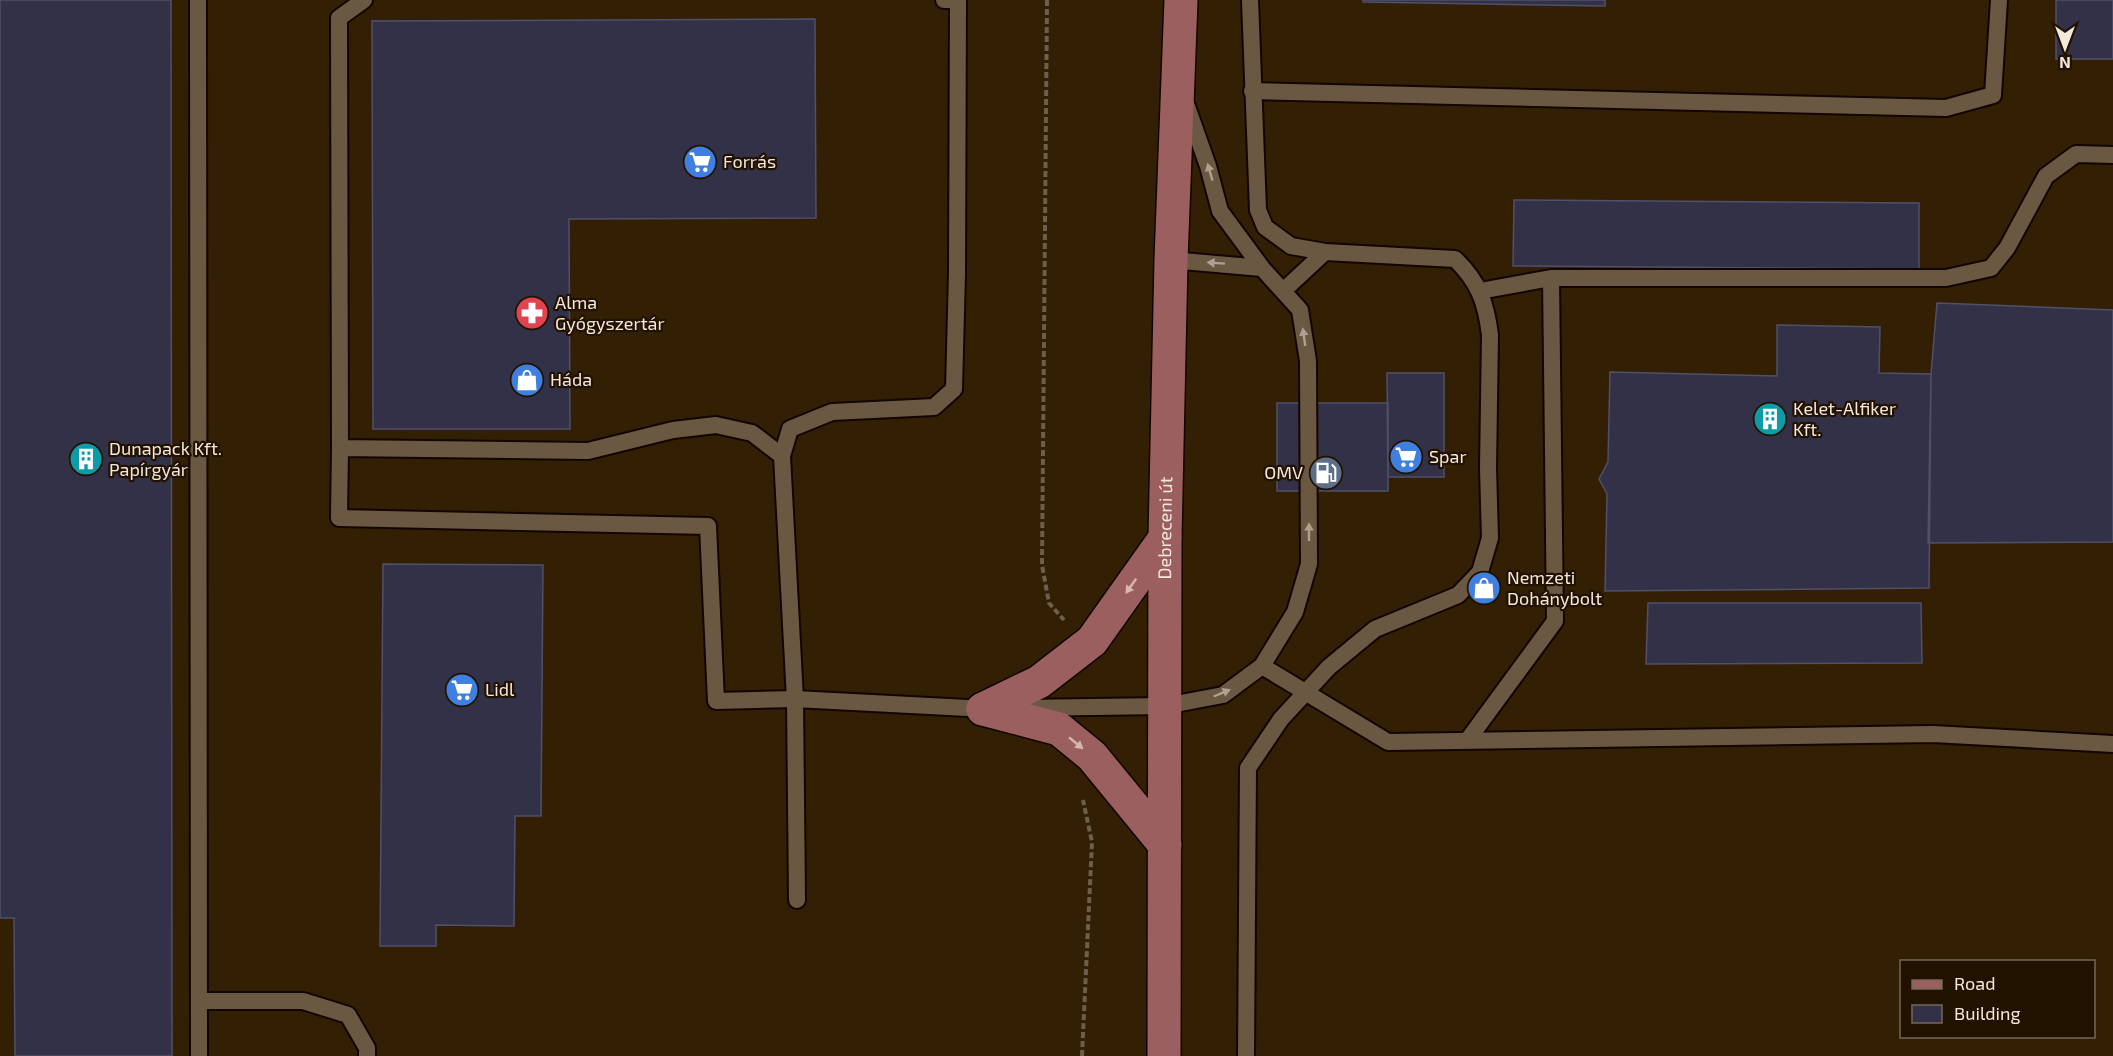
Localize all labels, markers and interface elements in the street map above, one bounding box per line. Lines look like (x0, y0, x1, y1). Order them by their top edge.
north arrow (2035, 18, 2095, 78)
text: N (2059, 54, 2071, 73)
supermarket icon: Forrás (682, 144, 718, 180)
place label: Forrás (723, 150, 776, 172)
one-way arrow (1205, 163, 1214, 181)
one-way arrow (1207, 258, 1226, 268)
place label: Alma Gyógyszertár (555, 291, 665, 334)
pharmacy icon: Alma Gyógyszertár (514, 295, 550, 331)
one-way arrow (1300, 327, 1309, 346)
shop icon: Háda (509, 362, 545, 398)
place label: Háda (550, 368, 592, 390)
place label: Kelet-Alfiker Kft. (1793, 397, 1896, 440)
building icon: Kelet-Alfiker Kft. (1752, 401, 1788, 437)
place label: Dunapack Kft. Papírgyár (109, 437, 222, 480)
supermarket icon: Spar (1388, 439, 1424, 475)
building icon: Dunapack Kft. Papírgyár (68, 441, 104, 477)
place label: Spar (1429, 445, 1467, 467)
fuel station icon: OMV (1308, 455, 1344, 491)
place label: OMV (1264, 461, 1303, 483)
street label: Debreceni út (1153, 476, 1176, 580)
one-way arrow (1304, 522, 1314, 541)
place label: Nemzeti Dohánybolt (1507, 566, 1602, 609)
shop icon: Nemzeti Dohánybolt (1466, 570, 1502, 606)
one-way arrow (1125, 578, 1137, 594)
supermarket icon: Lidl (444, 672, 480, 708)
place label: Lidl (485, 678, 515, 700)
one-way arrow (1213, 688, 1231, 698)
one-way arrow (1068, 736, 1084, 749)
legend (1900, 960, 2095, 1038)
text: Road (1954, 972, 1995, 994)
text: Building (1954, 1002, 2021, 1024)

